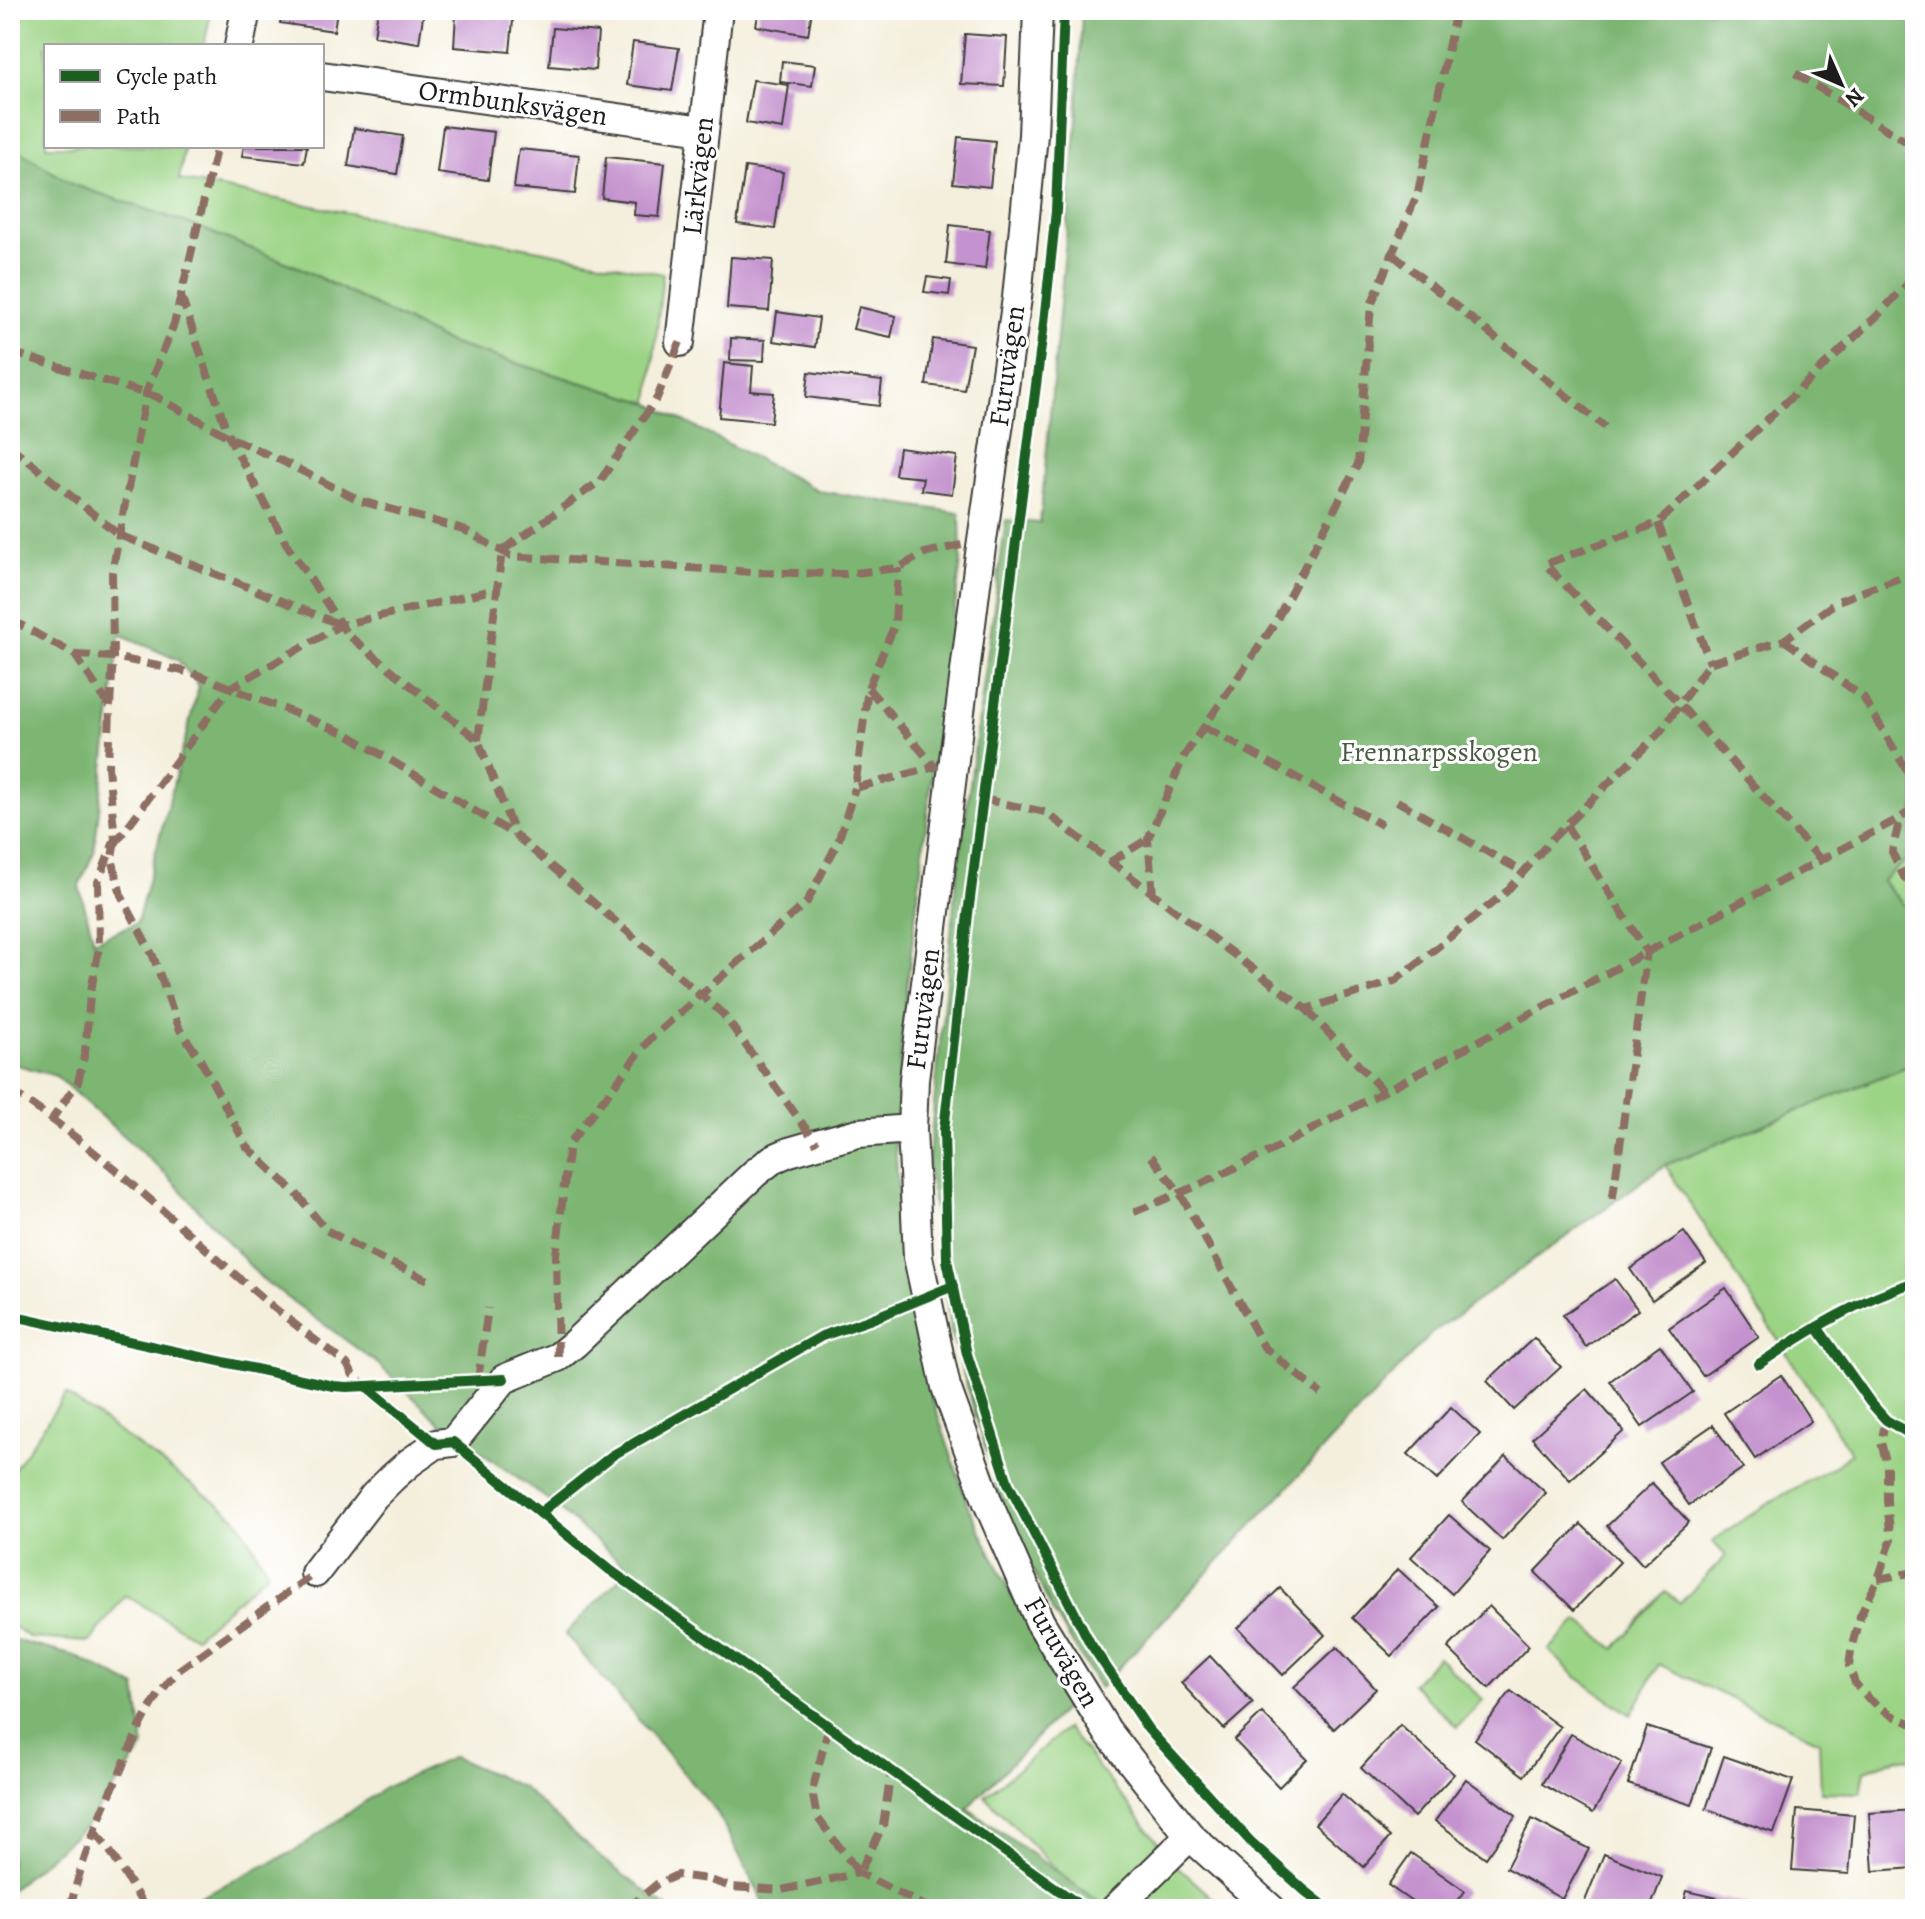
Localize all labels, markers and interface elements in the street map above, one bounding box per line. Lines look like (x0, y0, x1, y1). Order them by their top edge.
legend (44, 44, 324, 148)
north arrow (1801, 44, 1881, 124)
text: Cycle path (116, 60, 217, 92)
street label: Ormbunksvägen (416, 71, 610, 135)
text: N (1838, 81, 1871, 114)
text: Path (116, 100, 161, 132)
street label: Lärkvägen (673, 115, 723, 237)
street label: Furuvägen (980, 303, 1034, 429)
park label: Frennarpsskogen (1340, 733, 1538, 771)
street label: Furuvägen (897, 946, 949, 1072)
street label: Furuvägen (1015, 1590, 1109, 1714)

